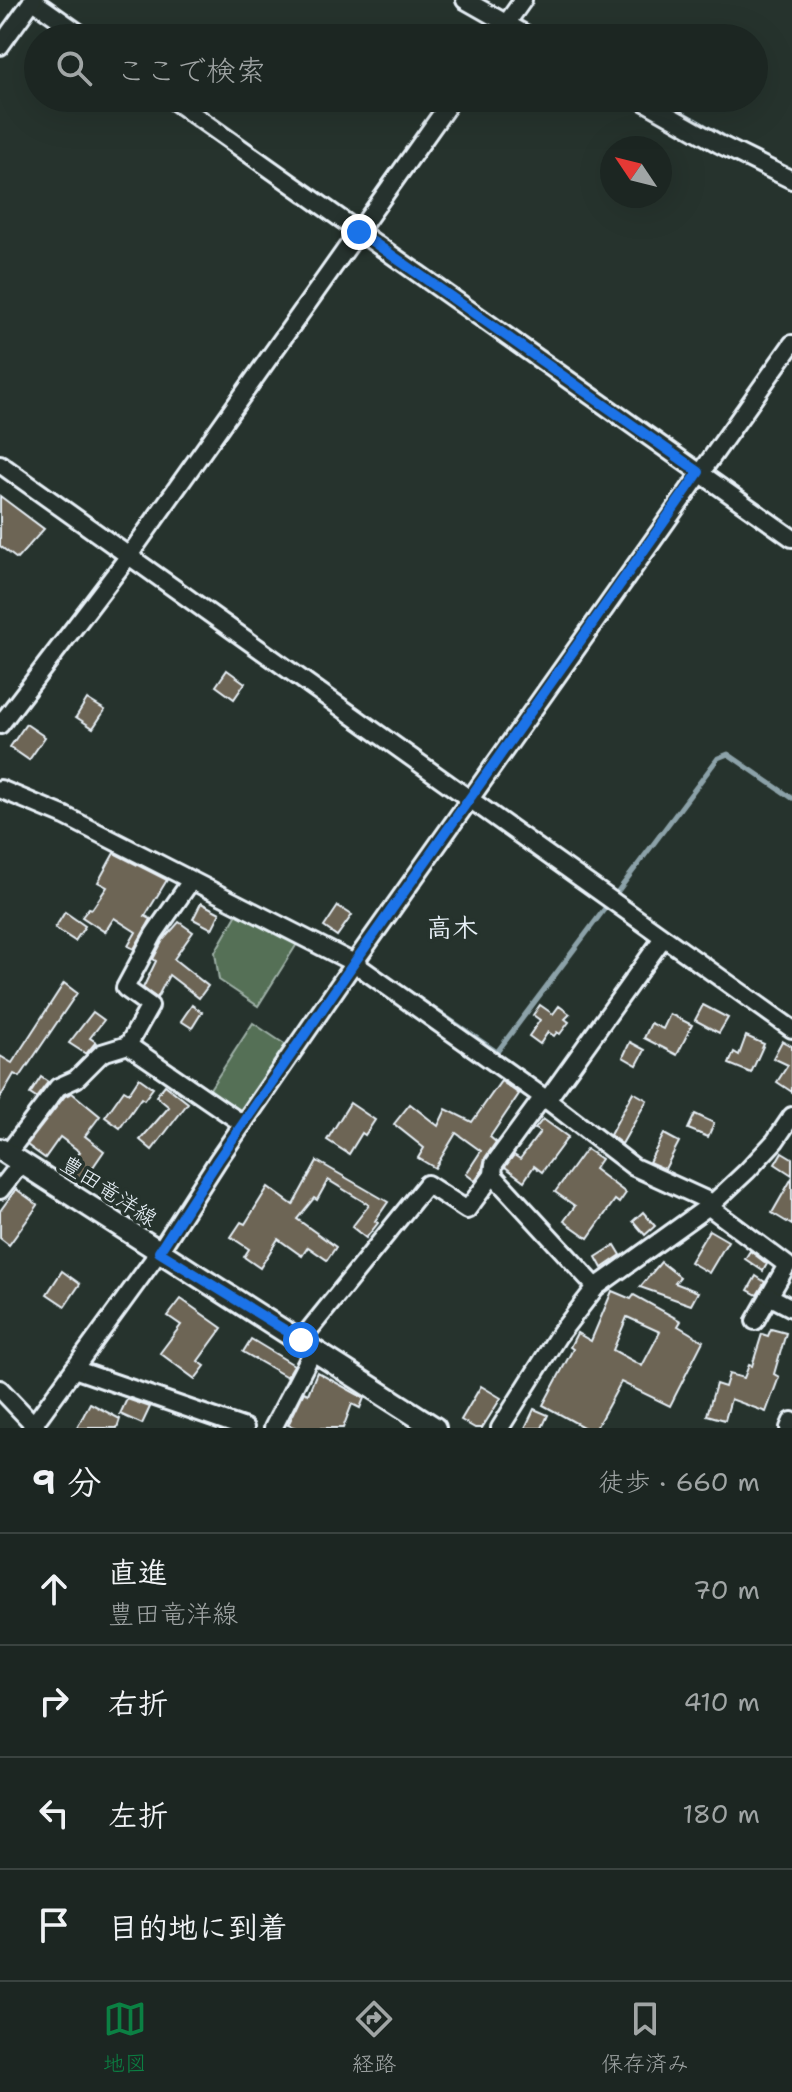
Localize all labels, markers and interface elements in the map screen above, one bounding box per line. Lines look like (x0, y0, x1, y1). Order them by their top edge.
search box (24, 24, 768, 112)
icon: search (52, 46, 96, 90)
text: ここで検索 (116, 50, 266, 91)
north arrow (600, 136, 672, 208)
route end (341, 214, 377, 250)
district label: 高木 (426, 910, 478, 945)
street label: 豊田竜洋線 (55, 1149, 163, 1233)
route start (283, 1322, 319, 1358)
text: 9 分 (32, 1459, 102, 1505)
text: 徒歩 · 660 m (598, 1464, 760, 1499)
text: 直進 (108, 1552, 168, 1593)
icon: ahead (32, 1567, 76, 1611)
text: 70 m (693, 1572, 760, 1607)
text: 豊田竜洋線 (108, 1596, 238, 1631)
icon: right (32, 1679, 76, 1723)
text: 右折 (108, 1683, 168, 1724)
text: 410 m (683, 1684, 760, 1719)
icon: left (32, 1791, 76, 1835)
text: 左折 (108, 1795, 168, 1836)
text: 180 m (682, 1796, 760, 1831)
icon: arrive (32, 1903, 76, 1947)
text: 目的地に到着 (108, 1907, 288, 1948)
tab: 地図 (103, 1997, 147, 2078)
tab: 経路 (352, 1997, 396, 2078)
tab: 保存済み (601, 1997, 689, 2078)

